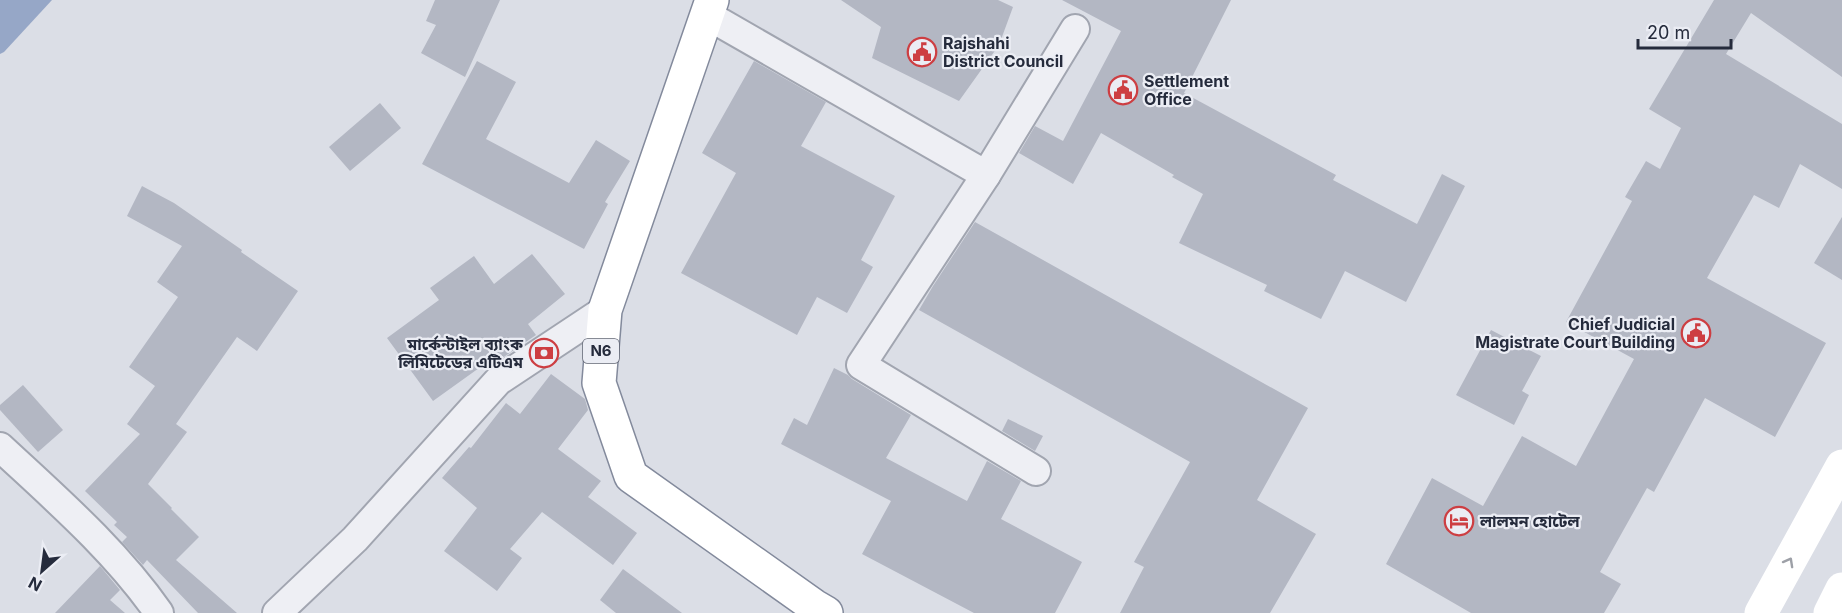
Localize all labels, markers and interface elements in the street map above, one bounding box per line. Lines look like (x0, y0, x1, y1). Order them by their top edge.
scale bar (1638, 12, 1731, 50)
text: 20 m (1647, 22, 1690, 43)
place label: Rajshahi District Council (943, 33, 1063, 71)
public building icon: Rajshahi District Council (906, 36, 938, 68)
place label: Settlement Office (1144, 71, 1229, 109)
public building icon: Settlement Office (1107, 74, 1139, 106)
place label: Chief Judicial Magistrate Court Building (1475, 314, 1675, 352)
public building icon: Chief Judicial Magistrate Court Building (1680, 317, 1712, 349)
place label: মার্কেন্টাইল ব্যাংক লিমিটেডের এটিএম (397, 334, 524, 372)
bank icon: মার্কেন্টাইল ব্যাংক লিমিটেডের এটিএম (528, 337, 560, 369)
road number: N6 (583, 339, 619, 363)
hotel icon: লালমন হোটেল (1443, 505, 1475, 537)
place label: লালমন হোটেল (1479, 511, 1581, 531)
north arrow (12, 541, 72, 601)
one-way arrow (1782, 558, 1793, 568)
text: N (25, 573, 45, 596)

